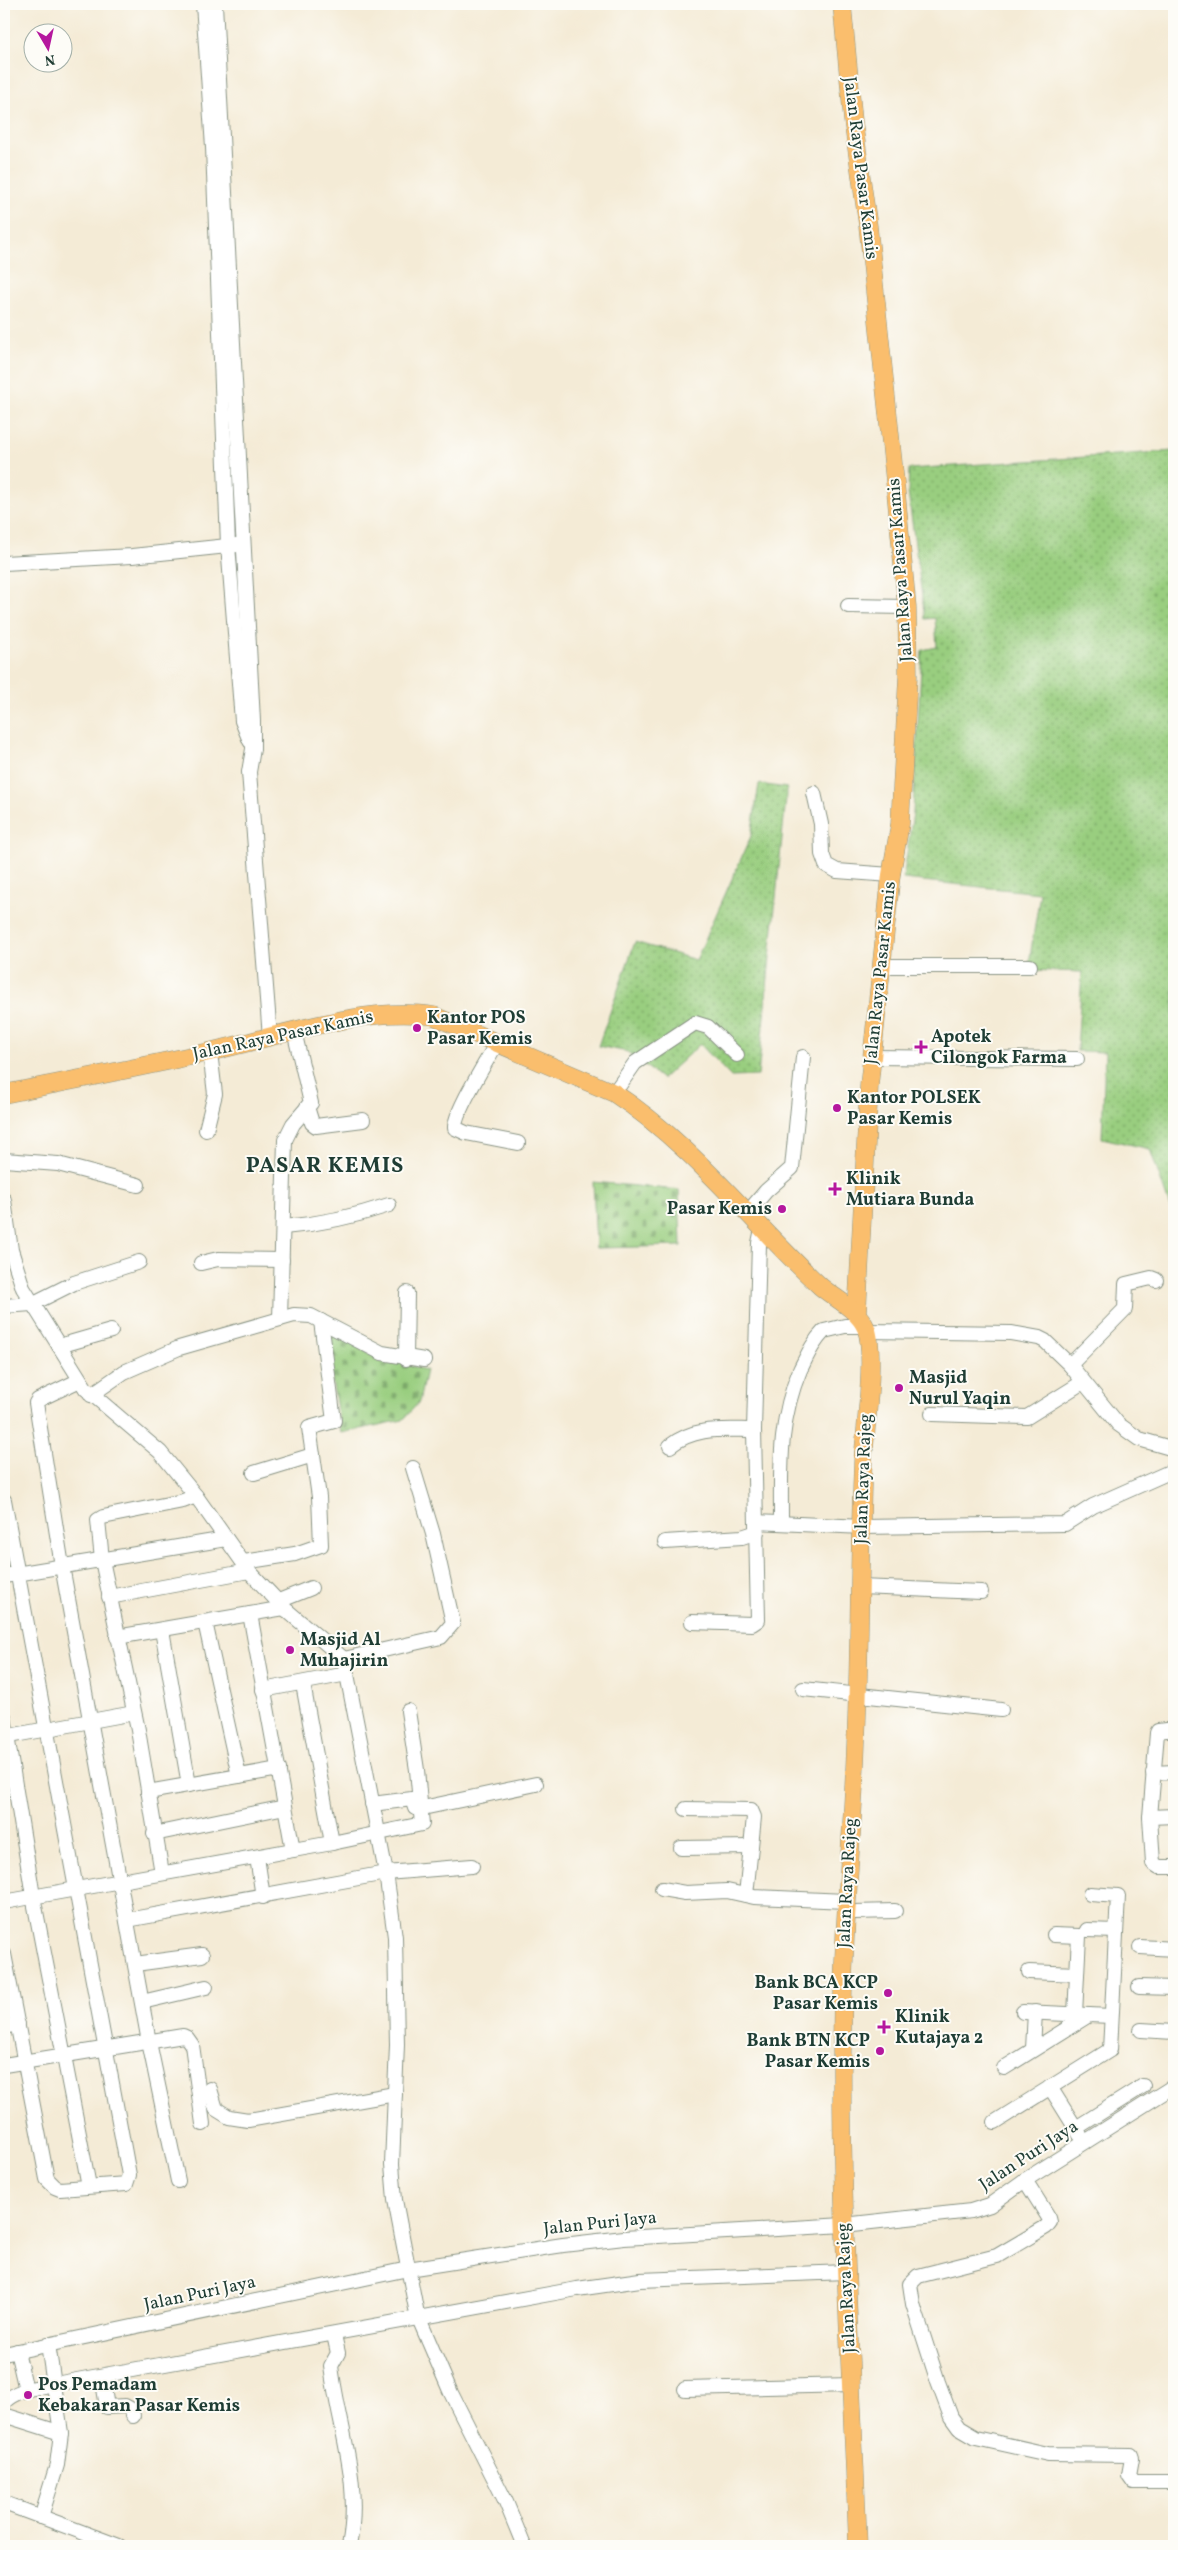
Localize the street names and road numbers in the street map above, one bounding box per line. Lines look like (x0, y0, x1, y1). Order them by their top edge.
street label: Jalan Raya Pasar Kamis (836, 75, 884, 261)
street label: Jalan Raya Pasar Kamis (882, 477, 920, 663)
street label: Jalan Raya Pasar Kamis (859, 880, 903, 1066)
street label: Jalan Raya Pasar Kamis (190, 1005, 376, 1067)
street label: Jalan Raya Rajeg (849, 1413, 879, 1545)
street label: Jalan Raya Rajeg (832, 1817, 864, 1949)
street label: Jalan Puri Jaya (974, 2115, 1084, 2197)
street label: Jalan Puri Jaya (542, 2206, 658, 2242)
street label: Jalan Raya Rajeg (831, 2222, 863, 2354)
street label: Jalan Puri Jaya (142, 2270, 258, 2318)

